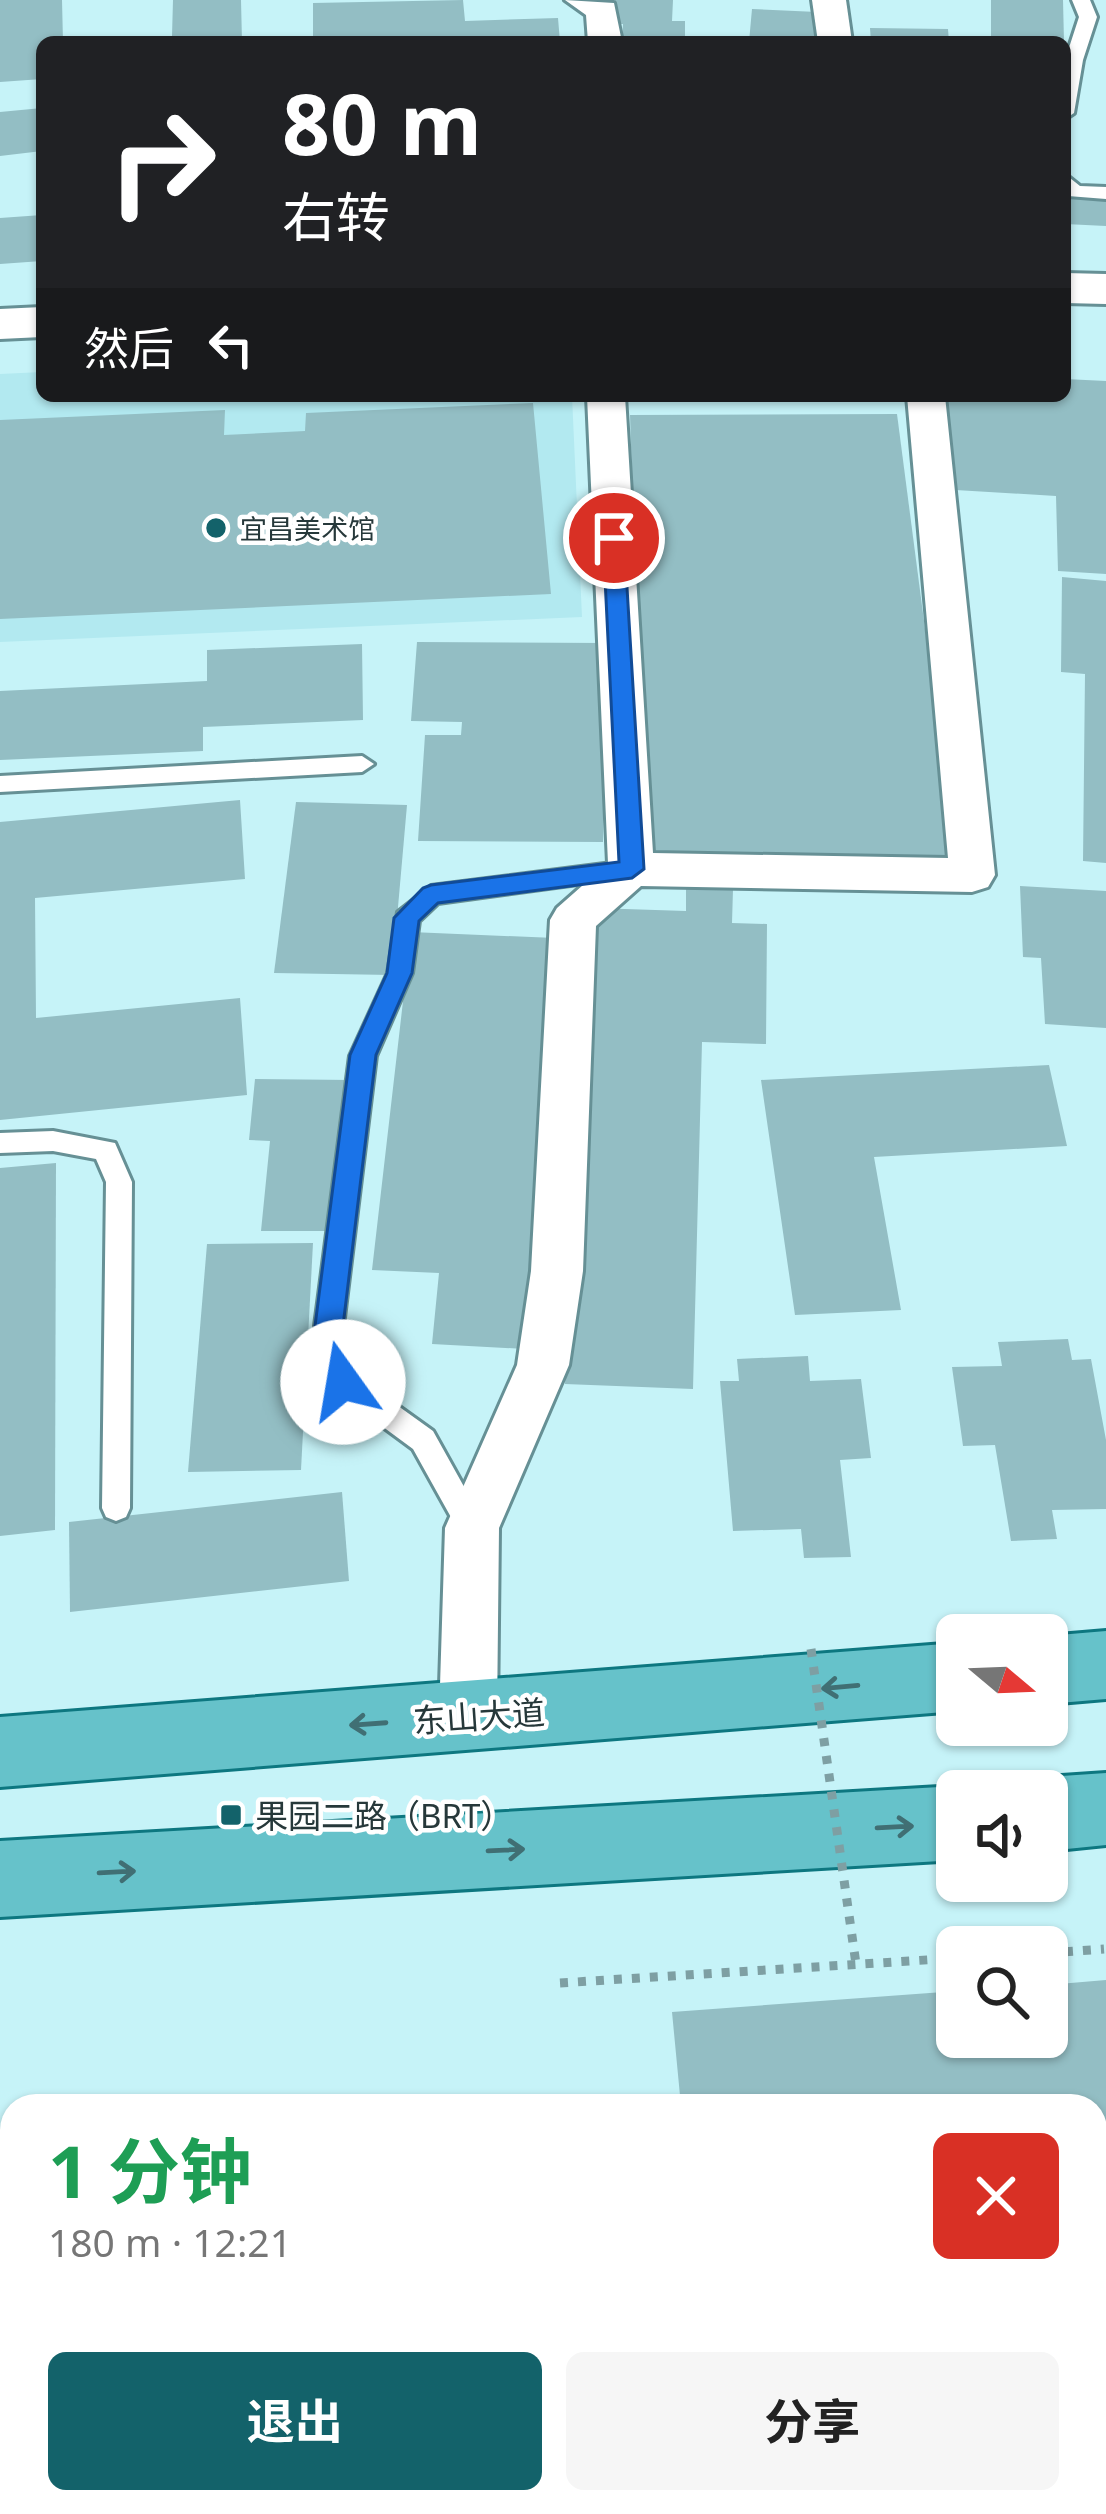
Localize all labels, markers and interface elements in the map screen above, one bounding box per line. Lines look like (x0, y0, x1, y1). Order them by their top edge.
text: 80 m (282, 65, 482, 180)
icon: right (84, 84, 240, 240)
text: 右转 (282, 179, 390, 253)
icon: left (198, 312, 264, 378)
text: 然后 (84, 317, 174, 378)
pin (563, 487, 665, 589)
icon: arrive (581, 505, 647, 571)
place label: 宜昌美术馆 (240, 510, 375, 547)
marker: 宜昌美术馆 (203, 515, 229, 541)
position arrow (280, 1319, 406, 1445)
north arrow (936, 1614, 1068, 1746)
map controls (936, 1614, 1068, 2058)
one-way arrow (821, 1675, 860, 1698)
street label: 东山大道 (412, 1689, 546, 1743)
one-way arrow (349, 1713, 388, 1736)
button: sound (936, 1770, 1068, 1902)
place label: 果园二路（BRT） (255, 1793, 513, 1838)
marker: 果园二路（BRT） (218, 1802, 244, 1828)
one-way arrow (875, 1816, 914, 1839)
one-way arrow (486, 1838, 525, 1861)
one-way arrow (97, 1861, 136, 1884)
button: search (936, 1926, 1068, 2058)
text: 1 分钟 (48, 2121, 252, 2219)
button: close (933, 2133, 1059, 2259)
text: 180 m · 12:21 (48, 2215, 292, 2268)
button: 退出 (48, 2352, 542, 2490)
button: 分享 (566, 2352, 1059, 2490)

